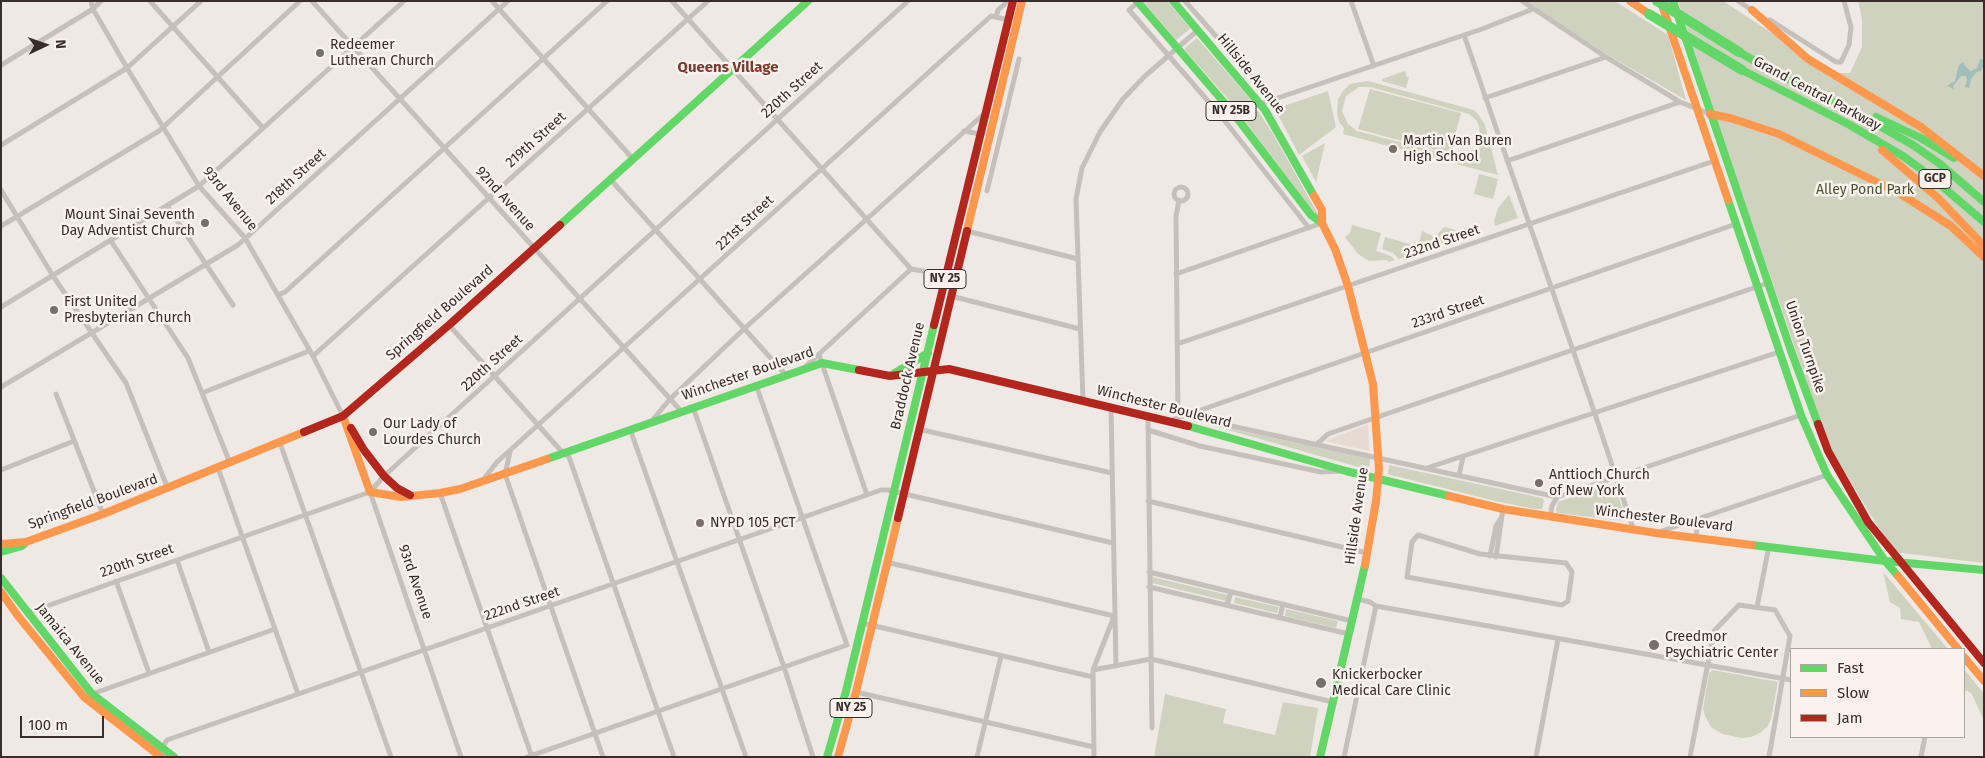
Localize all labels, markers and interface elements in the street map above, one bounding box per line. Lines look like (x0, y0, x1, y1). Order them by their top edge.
north arrow (20, 20, 70, 70)
street label: Hillside Avenue (1214, 31, 1288, 117)
place label: Redeemer Lutheran Church (330, 37, 434, 70)
text: N (52, 39, 69, 49)
marker: Redeemer Lutheran Church (314, 47, 326, 59)
street label: Grand Central Parkway (1750, 53, 1884, 135)
street label: 220th Street (758, 58, 826, 122)
district label: Queens Village (678, 59, 778, 77)
road number: NY 25B (1206, 102, 1256, 120)
street label: 219th Street (503, 109, 569, 171)
place label: Martin Van Buren High School (1403, 133, 1512, 166)
marker: Martin Van Buren High School (1387, 143, 1399, 155)
street label: 218th Street (262, 146, 330, 208)
street label: 92nd Avenue (472, 163, 538, 235)
street label: 93rd Avenue (199, 164, 261, 234)
road number: GCP (1919, 170, 1951, 188)
park label: Alley Pond Park (1816, 182, 1914, 198)
street label: 221st Street (713, 192, 777, 254)
place label: Mount Sinai Seventh Day Adventist Church (61, 207, 195, 240)
marker: Mount Sinai Seventh Day Adventist Church (199, 217, 211, 229)
street label: 232nd Street (1402, 221, 1482, 263)
street label: Springfield Boulevard (383, 262, 497, 364)
road number: NY 25 (924, 270, 966, 288)
street label: 233rd Street (1409, 292, 1487, 332)
place label: First United Presbyterian Church (64, 294, 191, 326)
street label: Union Turnpike (1781, 298, 1829, 396)
marker: First United Presbyterian Church (48, 304, 60, 316)
street label: Braddock Avenue (887, 321, 929, 431)
street label: 220th Street (458, 331, 526, 395)
street label: Winchester Boulevard (680, 344, 816, 404)
street label: Winchester Boulevard (1095, 382, 1233, 432)
place label: Our Lady of Lourdes Church (383, 416, 481, 448)
marker: Our Lady of Lourdes Church (367, 426, 379, 438)
street label: Hillside Avenue (1342, 466, 1372, 566)
place label: Anttioch Church of New York (1549, 467, 1650, 500)
street label: Springfield Boulevard (26, 471, 160, 533)
marker: Anttioch Church of New York (1533, 477, 1545, 489)
street label: Winchester Boulevard (1594, 502, 1734, 536)
place label: NYPD 105 PCT (710, 515, 796, 531)
marker: NYPD 105 PCT (694, 517, 706, 529)
street label: 220th Street (98, 541, 176, 581)
street label: 93rd Avenue (394, 543, 436, 621)
street label: 222nd Street (482, 583, 562, 625)
street label: Jamaica Avenue (32, 600, 108, 688)
place label: Creedmor Psychiatric Center (1665, 629, 1778, 662)
marker: Creedmor Psychiatric Center (1647, 638, 1661, 652)
legend (1790, 648, 1965, 738)
text: Fast (1837, 659, 1864, 677)
place label: Knickerbocker Medical Care Clinic (1332, 667, 1451, 700)
marker: Knickerbocker Medical Care Clinic (1314, 676, 1328, 690)
text: Slow (1837, 684, 1869, 702)
road number: NY 25 (830, 698, 872, 718)
scale bar (22, 706, 106, 738)
text: Jam (1837, 709, 1863, 727)
text: 100 m (28, 716, 68, 734)

